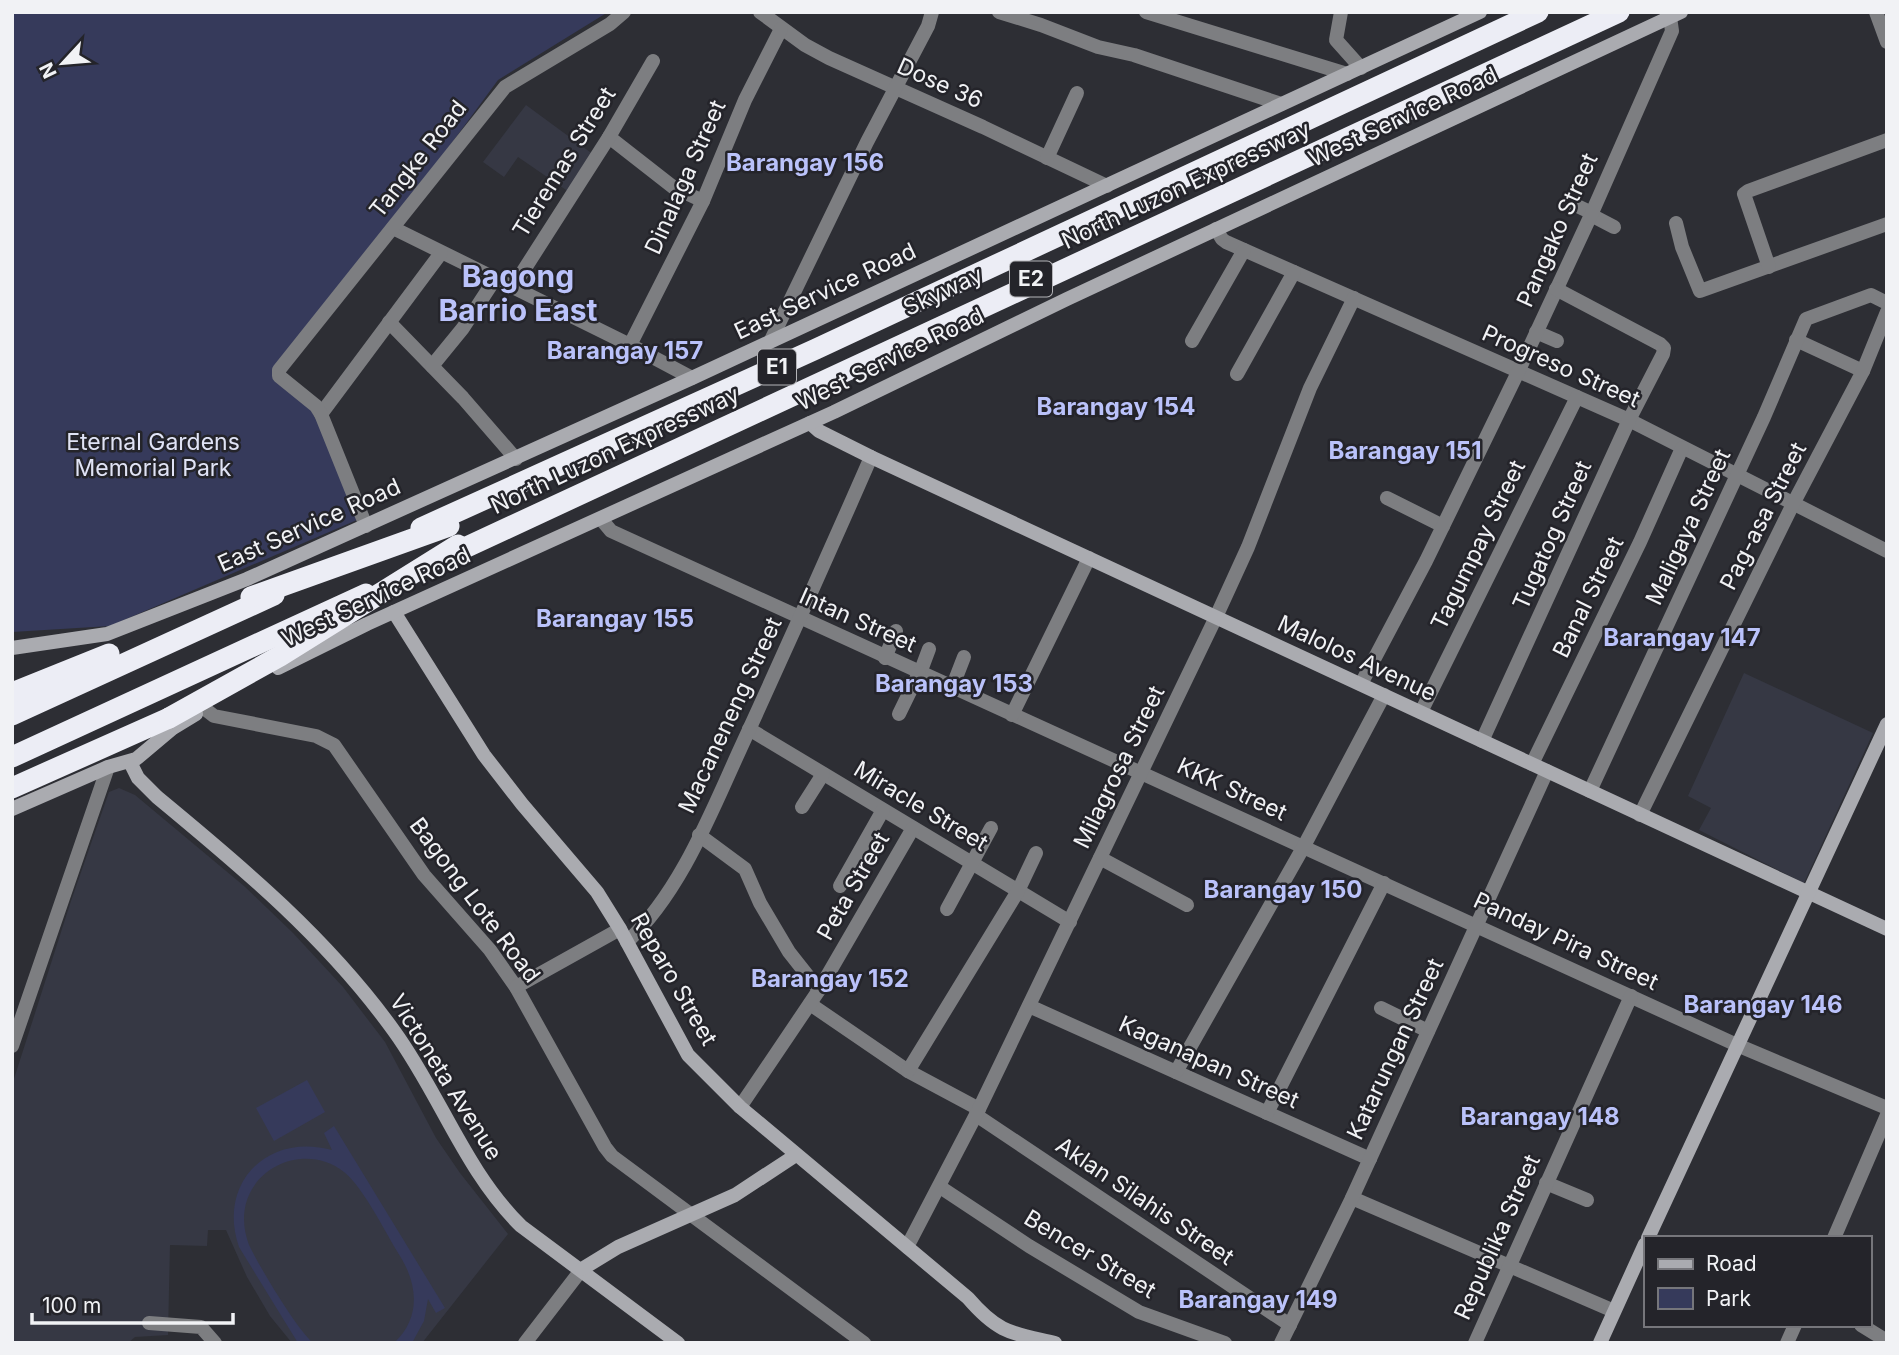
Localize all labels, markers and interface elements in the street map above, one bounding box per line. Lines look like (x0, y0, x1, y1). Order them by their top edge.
north arrow (28, 28, 98, 98)
street label: Dose 36 (893, 52, 987, 114)
text: N (35, 59, 62, 82)
street label: West Service Road (1304, 61, 1502, 173)
street label: Tieremas Street (507, 81, 622, 242)
street label: Tangke Road (363, 95, 473, 223)
street label: Dinalaga Street (639, 95, 732, 258)
street label: North Luzon Expressway (1057, 115, 1315, 255)
district label: Barangay 156 (726, 148, 884, 177)
street label: Pangako Street (1511, 148, 1604, 311)
street label: East Service Road (730, 237, 920, 345)
district label: Bagong Barrio East (438, 258, 598, 328)
street label: Skyway (899, 260, 987, 322)
road number: E2 (1010, 262, 1052, 296)
street label: West Service Road (792, 301, 988, 417)
street label: Progreso Street (1478, 319, 1645, 414)
district label: Barangay 157 (547, 336, 703, 365)
road number: E1 (758, 350, 796, 384)
street label: North Luzon Expressway (486, 380, 744, 520)
district label: Barangay 154 (1037, 392, 1195, 421)
park label: Eternal Gardens Memorial Park (66, 428, 240, 482)
district label: Barangay 151 (1329, 436, 1482, 465)
street label: Pag-asa Street (1714, 437, 1812, 594)
street label: Maligaya Street (1640, 444, 1737, 609)
street label: Tagumpay Street (1425, 455, 1531, 634)
street label: Tugatog Street (1507, 456, 1598, 614)
street label: East Service Road (213, 472, 405, 578)
street label: Banal Street (1547, 531, 1630, 662)
street label: West Service Road (277, 541, 475, 653)
street label: Intan Street (795, 582, 921, 658)
district label: Barangay 155 (536, 604, 694, 633)
street label: Malolos Avenue (1273, 609, 1441, 707)
street label: Macaneneng Street (672, 612, 788, 817)
district label: Barangay 147 (1603, 623, 1761, 652)
district label: Barangay 153 (875, 669, 1033, 698)
street label: Milagrosa Street (1068, 681, 1171, 853)
street label: KKK Street (1173, 751, 1292, 827)
street label: Miracle Street (849, 755, 994, 857)
street label: Bagong Lote Road (404, 812, 546, 988)
street label: Peta Street (811, 827, 895, 945)
district label: Barangay 150 (1204, 875, 1362, 904)
street label: Panday Pira Street (1469, 886, 1663, 996)
street label: Reparo Street (625, 908, 723, 1051)
street label: Katarungan Street (1341, 953, 1449, 1144)
district label: Barangay 152 (751, 964, 909, 993)
street label: Victoneta Avenue (384, 989, 508, 1165)
district label: Barangay 146 (1683, 990, 1843, 1019)
street label: Kaganapan Street (1115, 1010, 1304, 1114)
district label: Barangay 148 (1460, 1102, 1620, 1131)
street label: Aklan Silahis Street (1051, 1131, 1240, 1271)
street label: Republika Street (1448, 1150, 1546, 1324)
street label: Bencer Street (1019, 1204, 1161, 1305)
legend (1644, 1236, 1871, 1327)
text: Road (1706, 1251, 1757, 1276)
scale bar (32, 1282, 233, 1326)
district label: Barangay 149 (1178, 1285, 1338, 1314)
text: Park (1706, 1286, 1751, 1311)
text: 100 m (42, 1293, 101, 1318)

